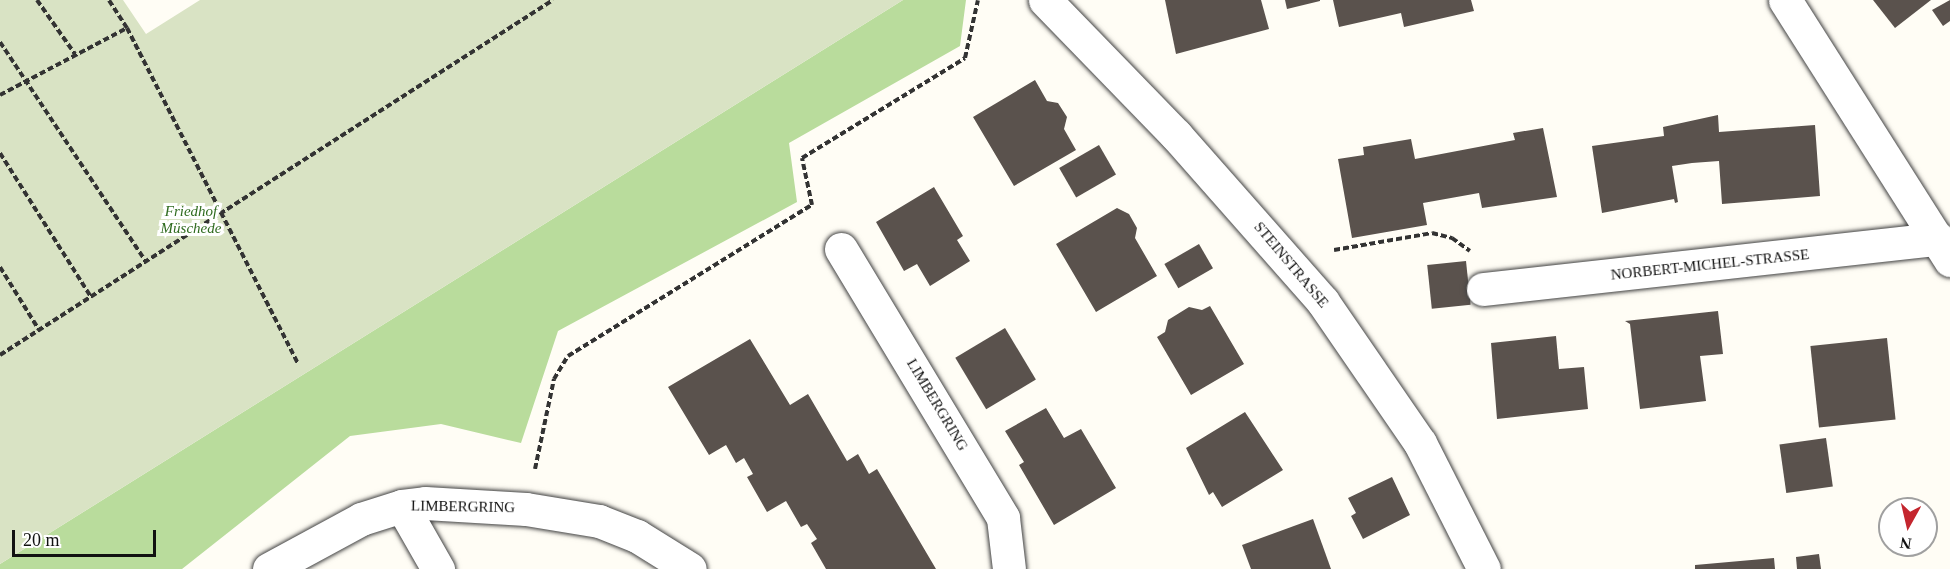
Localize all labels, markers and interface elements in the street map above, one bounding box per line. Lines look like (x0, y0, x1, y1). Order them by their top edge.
park label: Friedhof Müschede (161, 202, 221, 237)
street label: STEINSTRASSE (1250, 218, 1332, 312)
street label: NORBERT-MICHEL-STRASSE (1610, 246, 1810, 284)
street label: LIMBERGRING (902, 356, 972, 454)
street label: LIMBERGRING (411, 497, 515, 517)
north arrow (1878, 497, 1938, 557)
scale bar (15, 518, 159, 556)
text: 20 m (23, 530, 60, 550)
text: N (1899, 534, 1913, 553)

